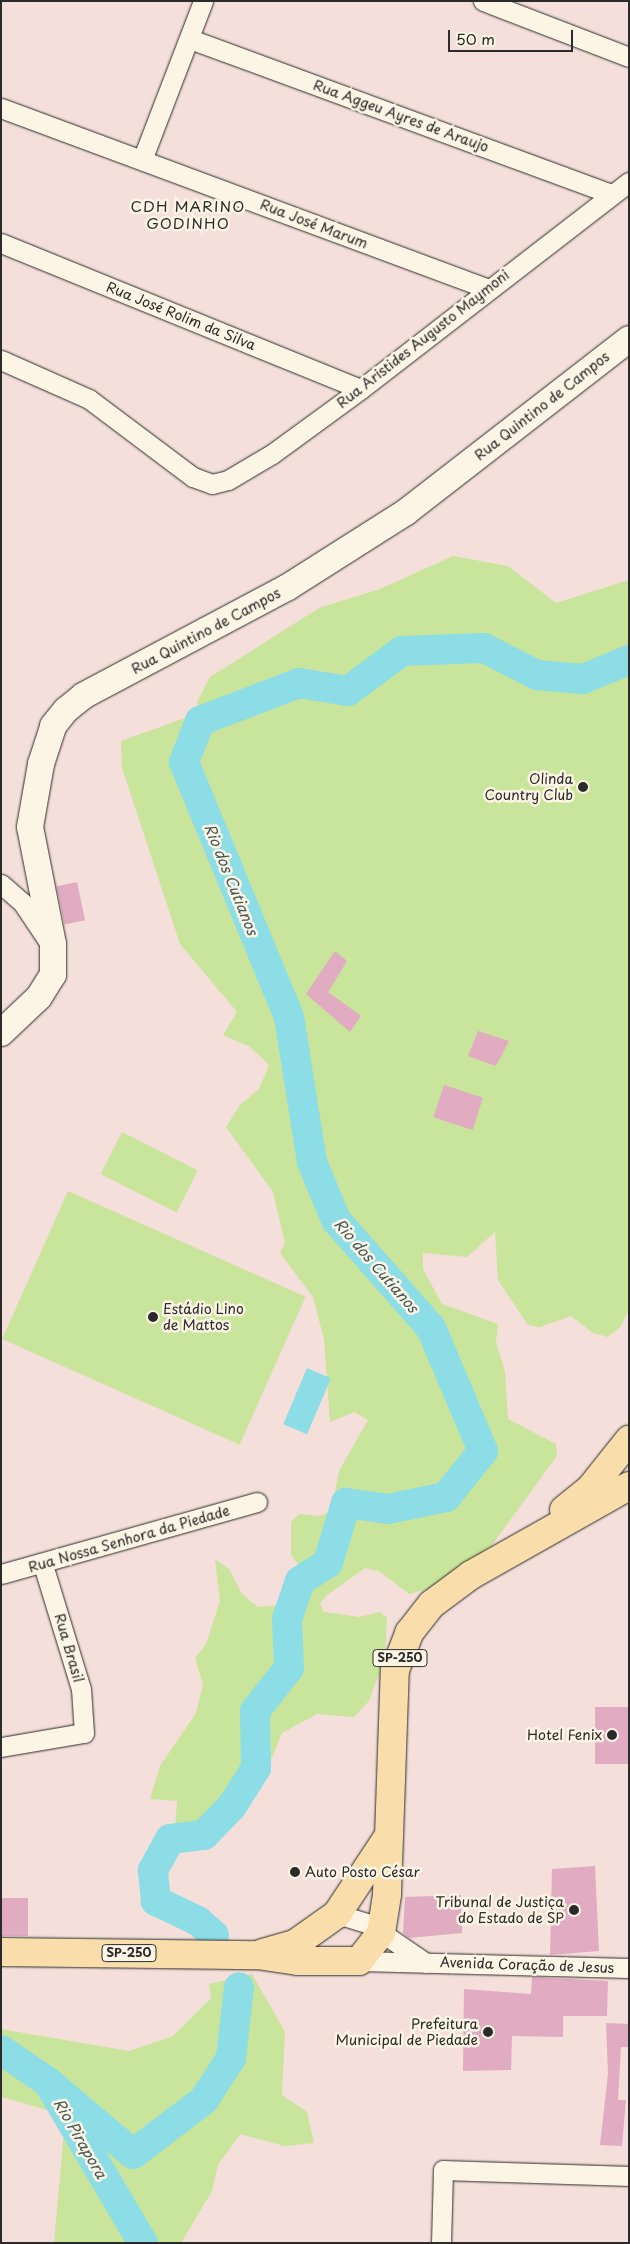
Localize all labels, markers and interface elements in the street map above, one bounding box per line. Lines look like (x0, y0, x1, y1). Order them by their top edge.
scale bar (450, 20, 575, 52)
text: 50 m (456, 27, 495, 50)
street label: Rua Aggeu Ayres de Araujo (310, 76, 492, 156)
district label: CDH MARINO GODINHO (129, 196, 247, 231)
street label: Rua José Marum (258, 196, 370, 252)
street label: Rua Aristides Augusto Maymoni (333, 266, 513, 412)
street label: Rua José Rolim da Silva (103, 278, 259, 354)
street label: Rua Quintino de Campos (471, 348, 613, 464)
street label: Rua Quintino de Campos (128, 584, 284, 678)
place label: Olinda Country Club (483, 771, 573, 804)
marker: Olinda Country Club (577, 781, 589, 793)
water label: Rio dos Cutianos (201, 820, 263, 938)
water label: Rio dos Cutianos (331, 1214, 423, 1316)
place label: Estádio Lino de Mattos (163, 1301, 245, 1334)
marker: Estádio Lino de Mattos (147, 1311, 159, 1323)
street label: Rua Nossa Senhora da Piedade (26, 1502, 232, 1576)
street label: Rua Brasil (51, 1612, 87, 1684)
road number: SP-250 (372, 1649, 428, 1668)
place label: Hotel Fenix (527, 1727, 602, 1743)
marker: Hotel Fenix (606, 1729, 618, 1741)
place label: Auto Posto César (305, 1864, 422, 1880)
marker: Auto Posto César (289, 1866, 301, 1878)
place label: Tribunal de Justiça do Estado de SP (436, 1894, 564, 1926)
marker: Tribunal de Justiça do Estado de SP (568, 1904, 580, 1916)
road number: SP-250 (102, 1944, 156, 1962)
street label: Avenida Coração de Jesus (439, 1954, 615, 1976)
place label: Prefeitura Municipal de Piedade (334, 2016, 478, 2048)
marker: Prefeitura Municipal de Piedade (482, 2026, 494, 2038)
water label: Rio Pirapora (50, 2094, 112, 2182)

